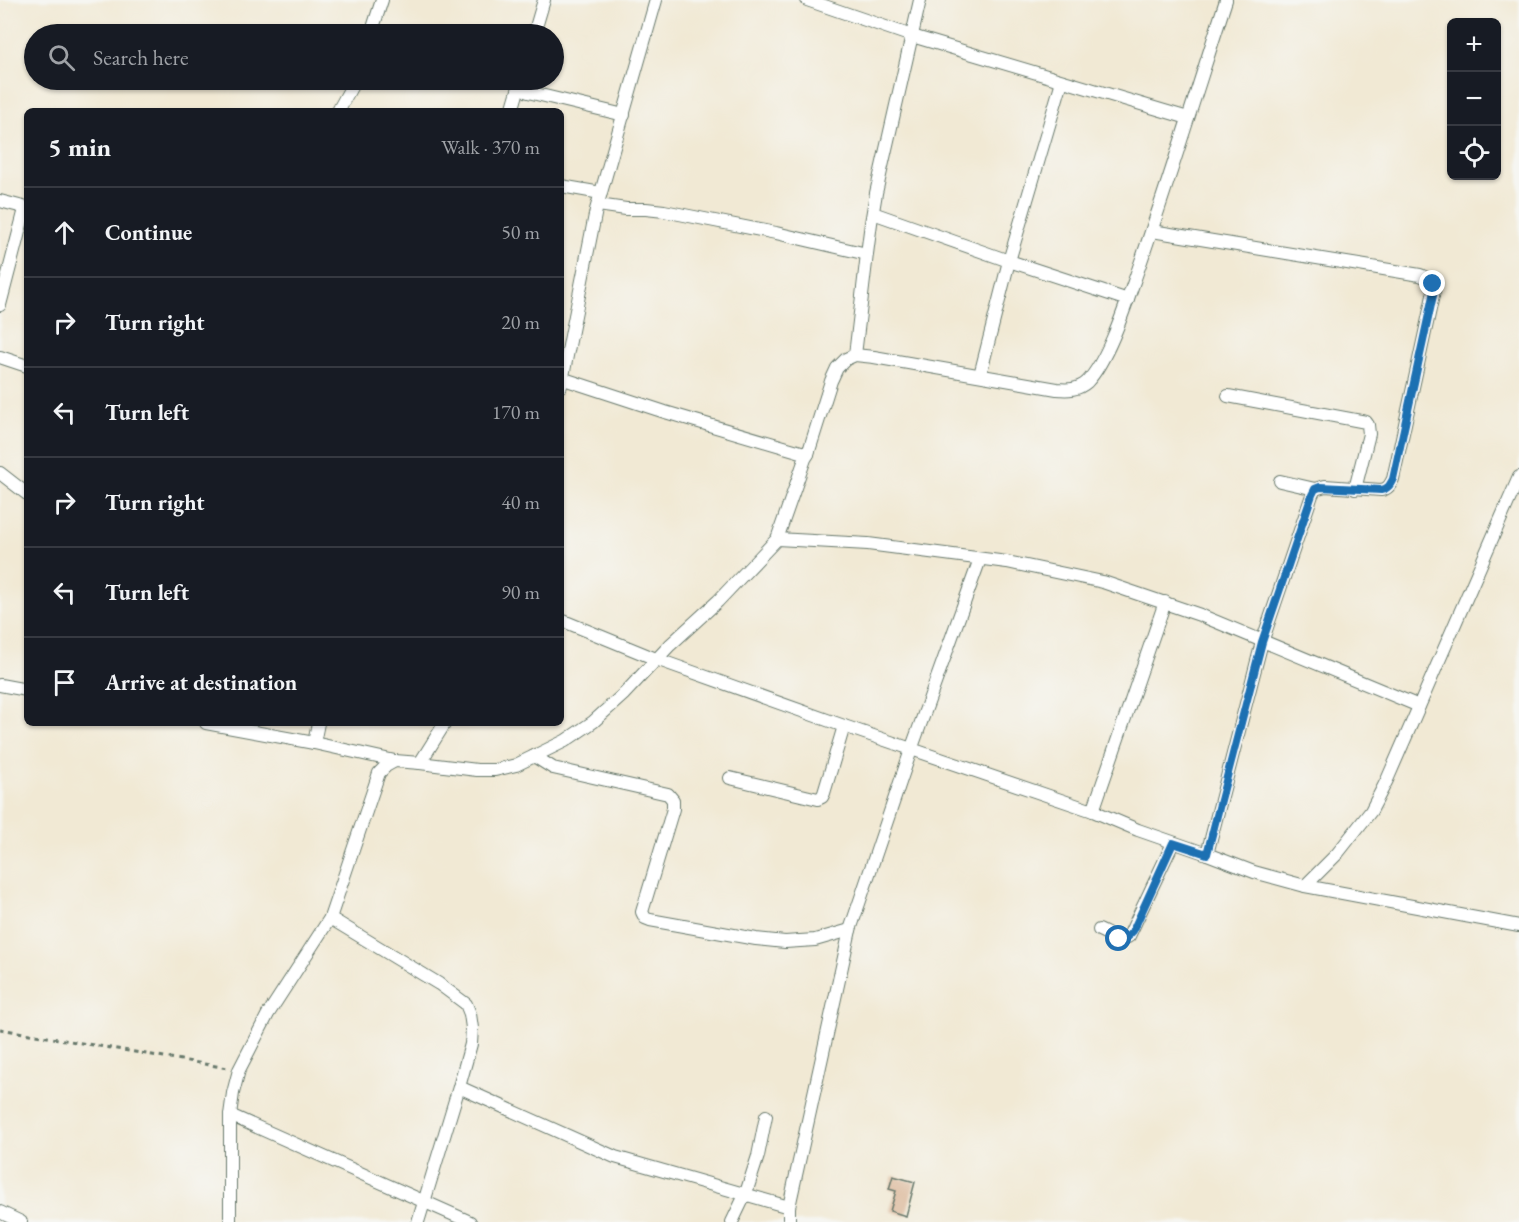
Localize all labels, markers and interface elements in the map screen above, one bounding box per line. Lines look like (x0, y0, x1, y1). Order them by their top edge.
map controls (1447, 18, 1501, 180)
button: + (1447, 18, 1501, 72)
search box (24, 24, 564, 90)
icon: search (45, 41, 78, 74)
text: Search here (93, 43, 188, 72)
button: − (1447, 72, 1501, 126)
button: locate (1447, 126, 1501, 180)
text: 5 min (48, 130, 111, 164)
text: Walk · 370 m (441, 134, 540, 160)
icon: ahead (48, 216, 81, 249)
text: Continue (105, 218, 192, 247)
text: 50 m (501, 219, 540, 245)
route end (1419, 270, 1445, 296)
icon: right (48, 306, 81, 339)
text: Turn right (105, 308, 204, 337)
text: 20 m (501, 309, 540, 335)
icon: left (48, 396, 81, 429)
text: Turn left (105, 398, 189, 427)
text: 170 m (492, 399, 540, 425)
icon: right (48, 486, 81, 519)
text: Turn right (105, 488, 204, 517)
text: 40 m (501, 489, 540, 515)
icon: left (48, 576, 81, 609)
text: Turn left (105, 578, 189, 607)
text: 90 m (501, 579, 540, 605)
icon: arrive (48, 666, 81, 699)
text: Arrive at destination (105, 668, 297, 697)
route start (1105, 925, 1131, 951)

